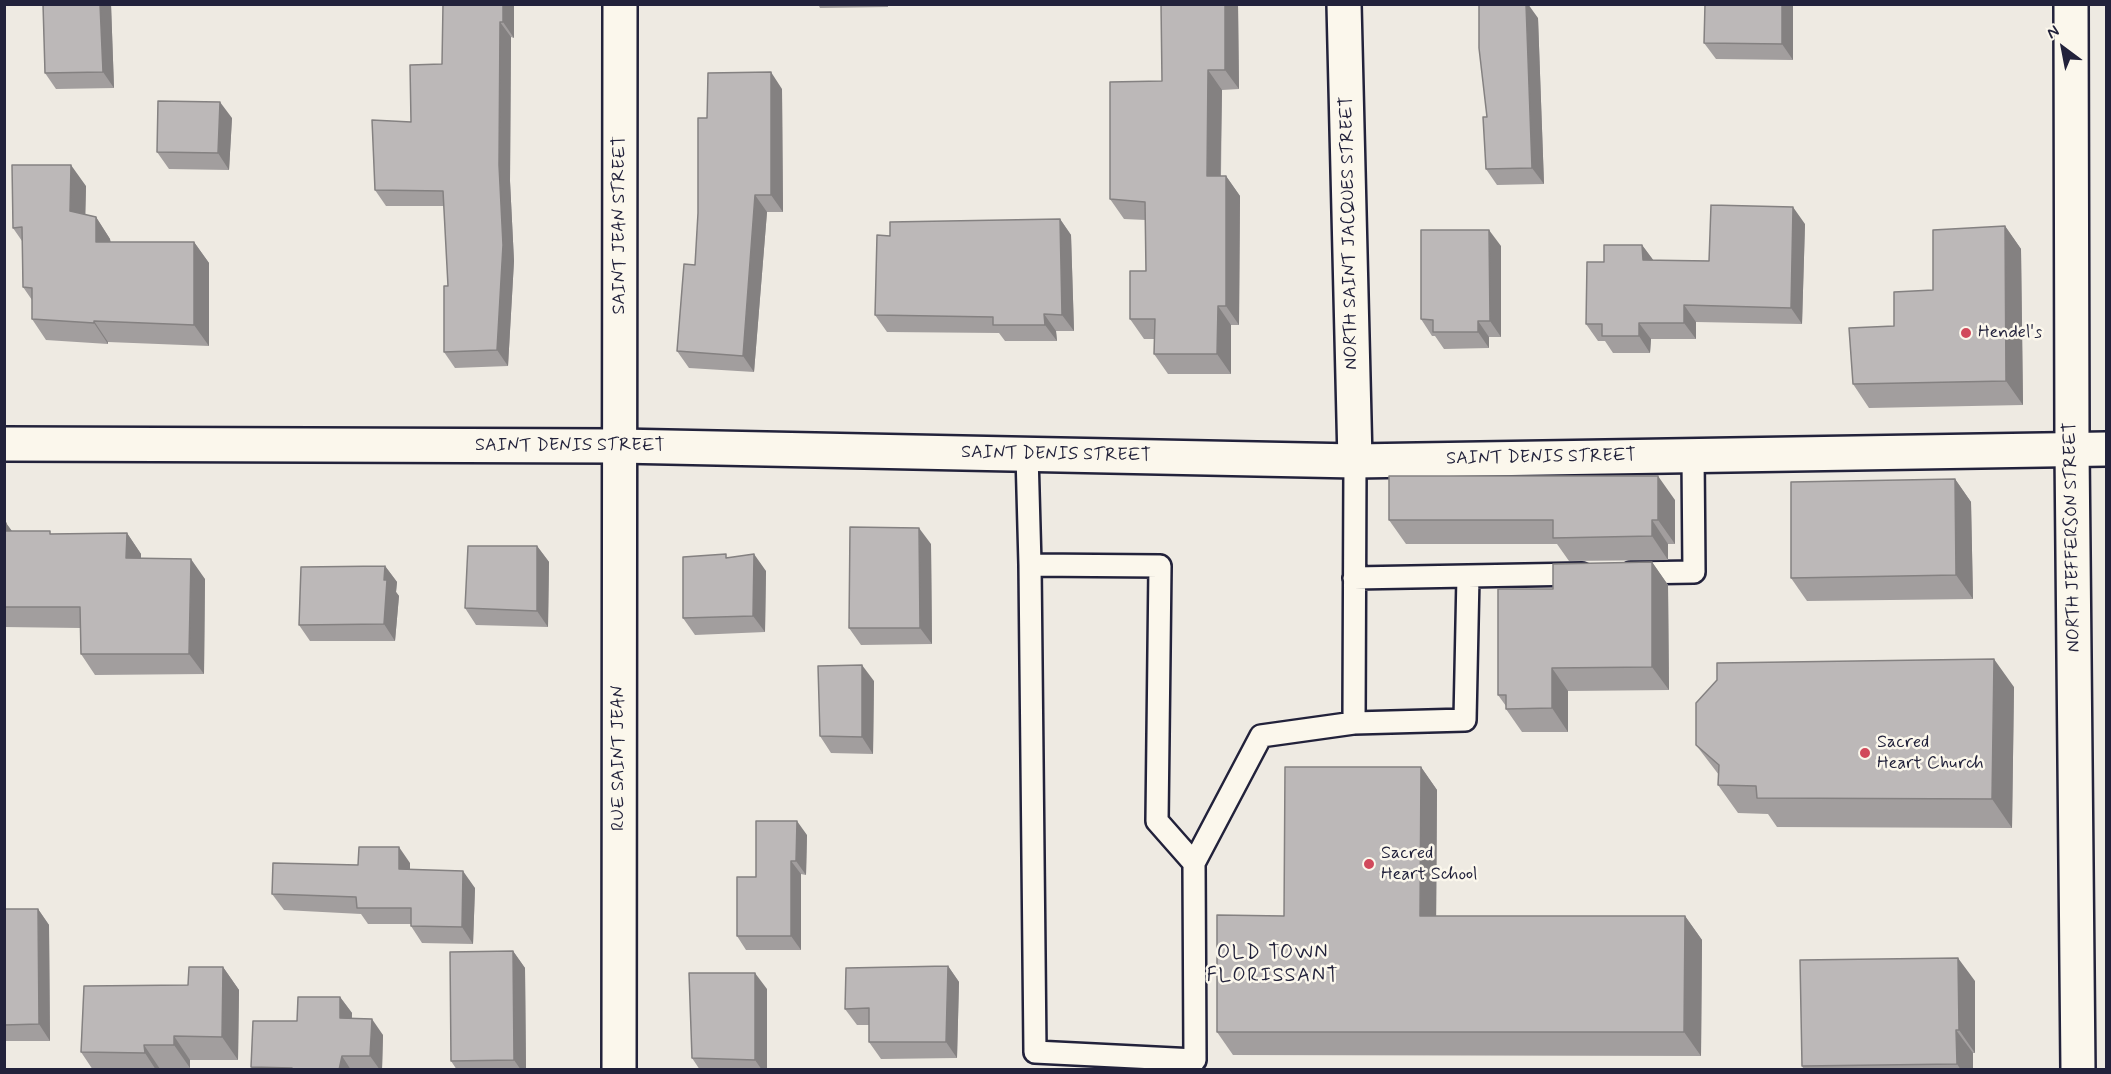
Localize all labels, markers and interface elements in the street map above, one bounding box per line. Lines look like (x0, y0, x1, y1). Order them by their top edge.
north arrow (2033, 18, 2093, 78)
text: N (2043, 21, 2063, 44)
street label: NORTH SAINT JACQUES STREET (1337, 96, 1363, 370)
street label: SAINT JEAN STREET (609, 136, 631, 314)
place label: Hendel's (1978, 322, 2042, 344)
marker: Hendel's (1959, 326, 1973, 340)
street label: NORTH JEFFERSON STREET (2060, 422, 2086, 652)
street label: SAINT DENIS STREET (475, 435, 665, 457)
street label: SAINT DENIS STREET (961, 443, 1151, 467)
street label: SAINT DENIS STREET (1446, 446, 1636, 470)
street label: RUE SAINT JEAN (608, 685, 630, 831)
place label: Sacred Heart Church (1877, 732, 1984, 774)
marker: Sacred Heart Church (1858, 746, 1872, 760)
place label: Sacred Heart School (1381, 843, 1477, 886)
marker: Sacred Heart School (1362, 857, 1376, 871)
district label: OLD TOWN FLORISSANT (1206, 942, 1340, 989)

